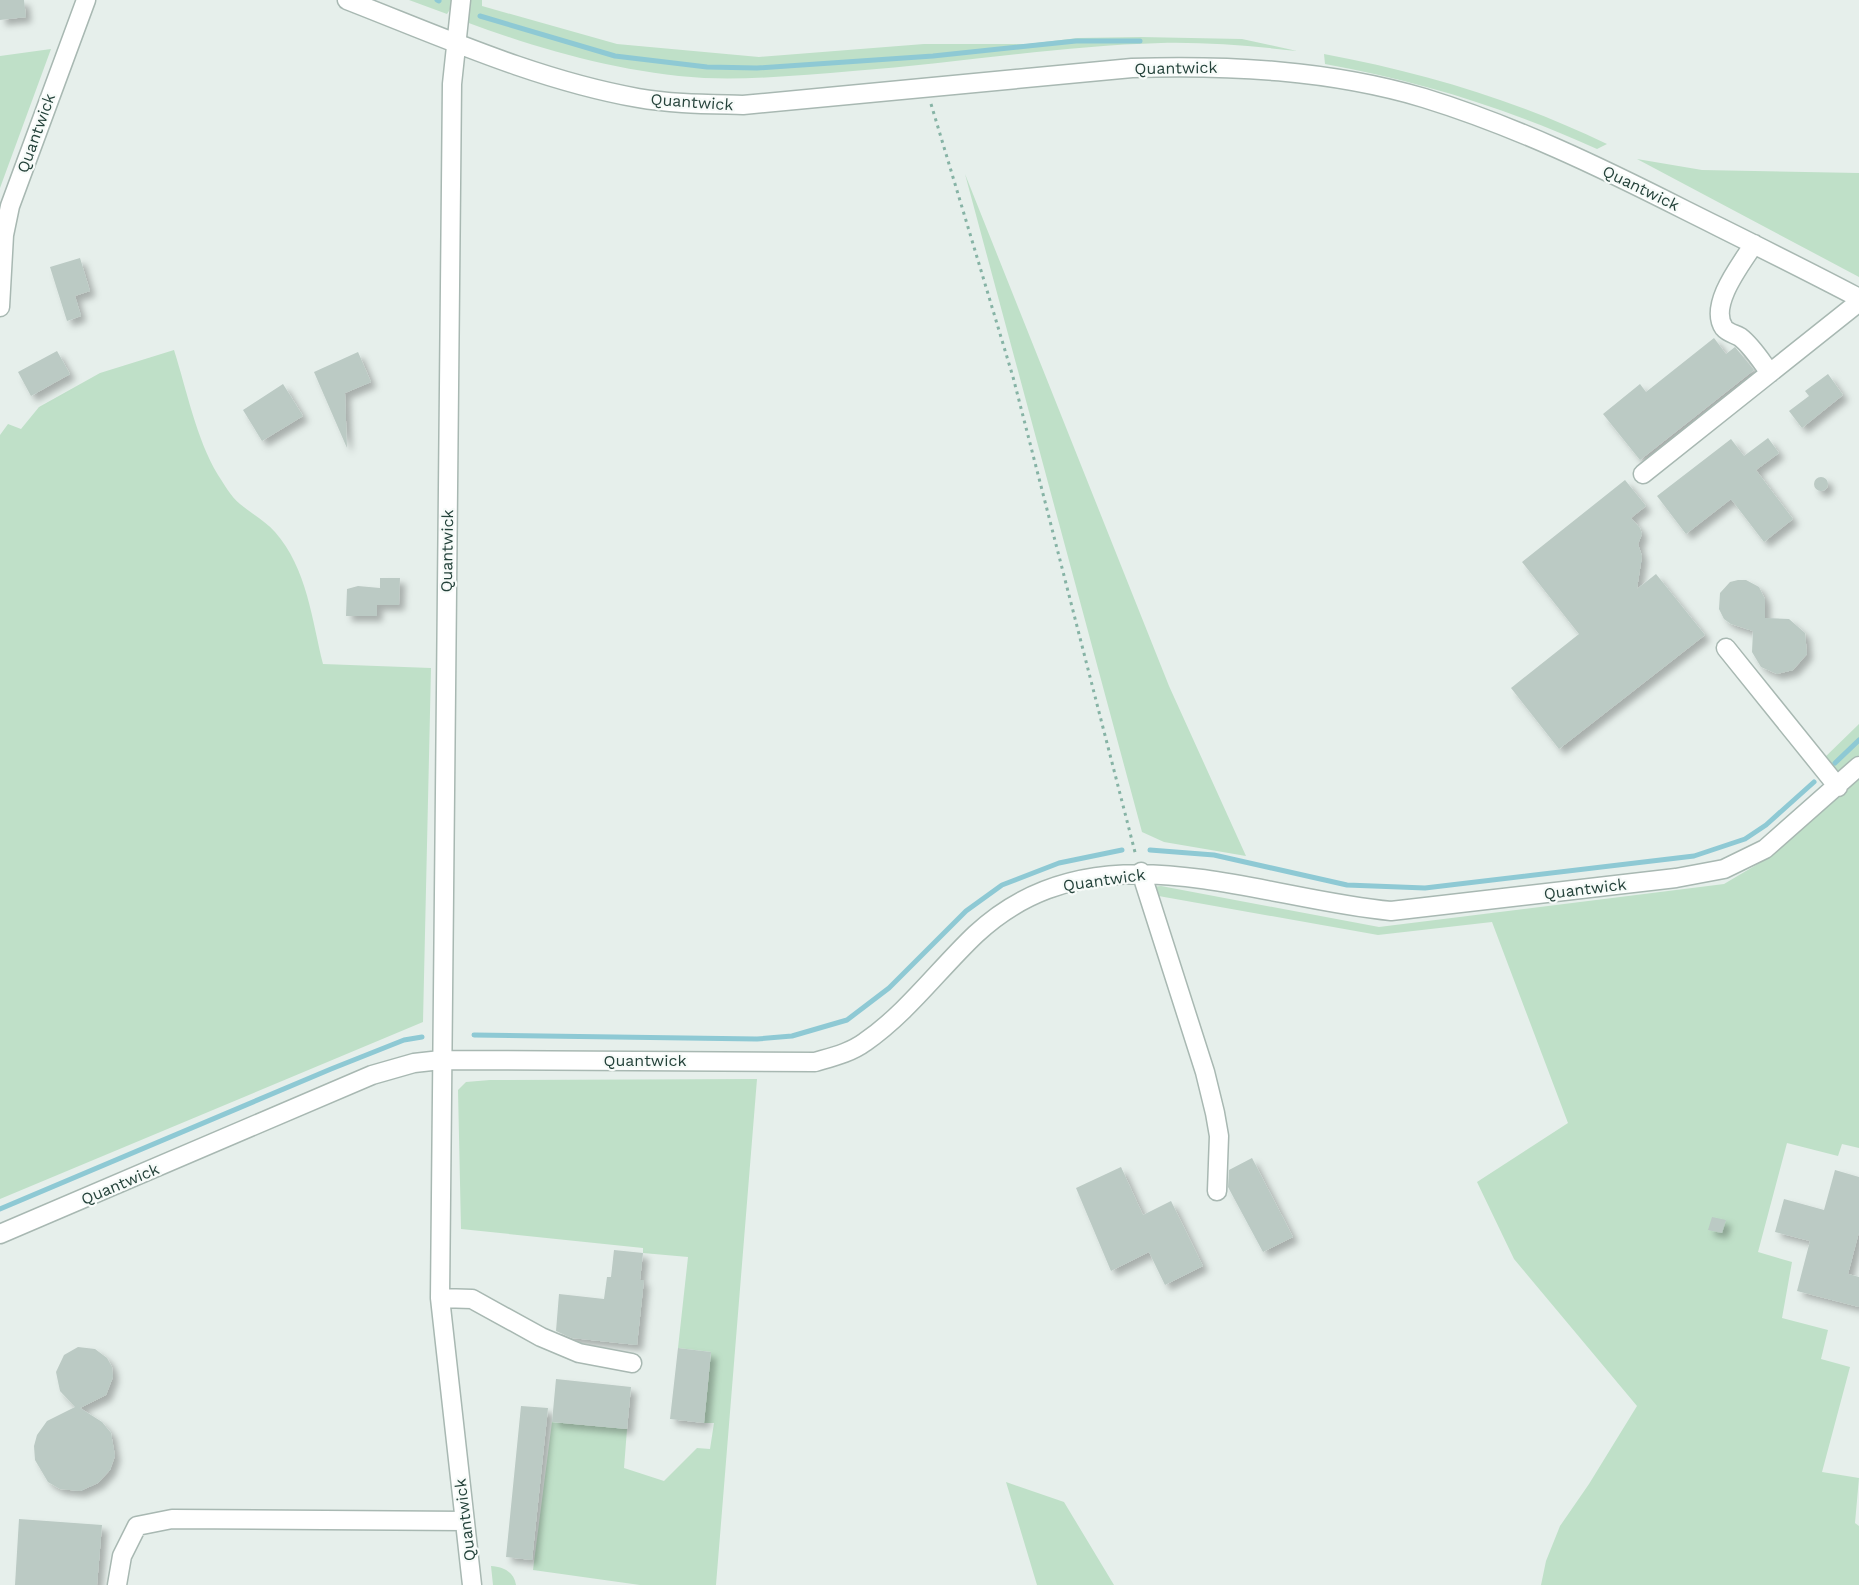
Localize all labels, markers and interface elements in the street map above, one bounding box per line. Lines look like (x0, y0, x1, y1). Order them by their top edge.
street label: Quantwick (1134, 58, 1218, 78)
street label: Quantwick (650, 90, 734, 114)
street label: Quantwick (13, 91, 59, 175)
street label: Quantwick (1600, 161, 1682, 215)
street label: Quantwick (437, 509, 457, 593)
street label: Quantwick (1062, 865, 1146, 895)
street label: Quantwick (1543, 875, 1627, 903)
street label: Quantwick (603, 1051, 687, 1070)
street label: Quantwick (78, 1159, 162, 1209)
street label: Quantwick (451, 1478, 479, 1562)

